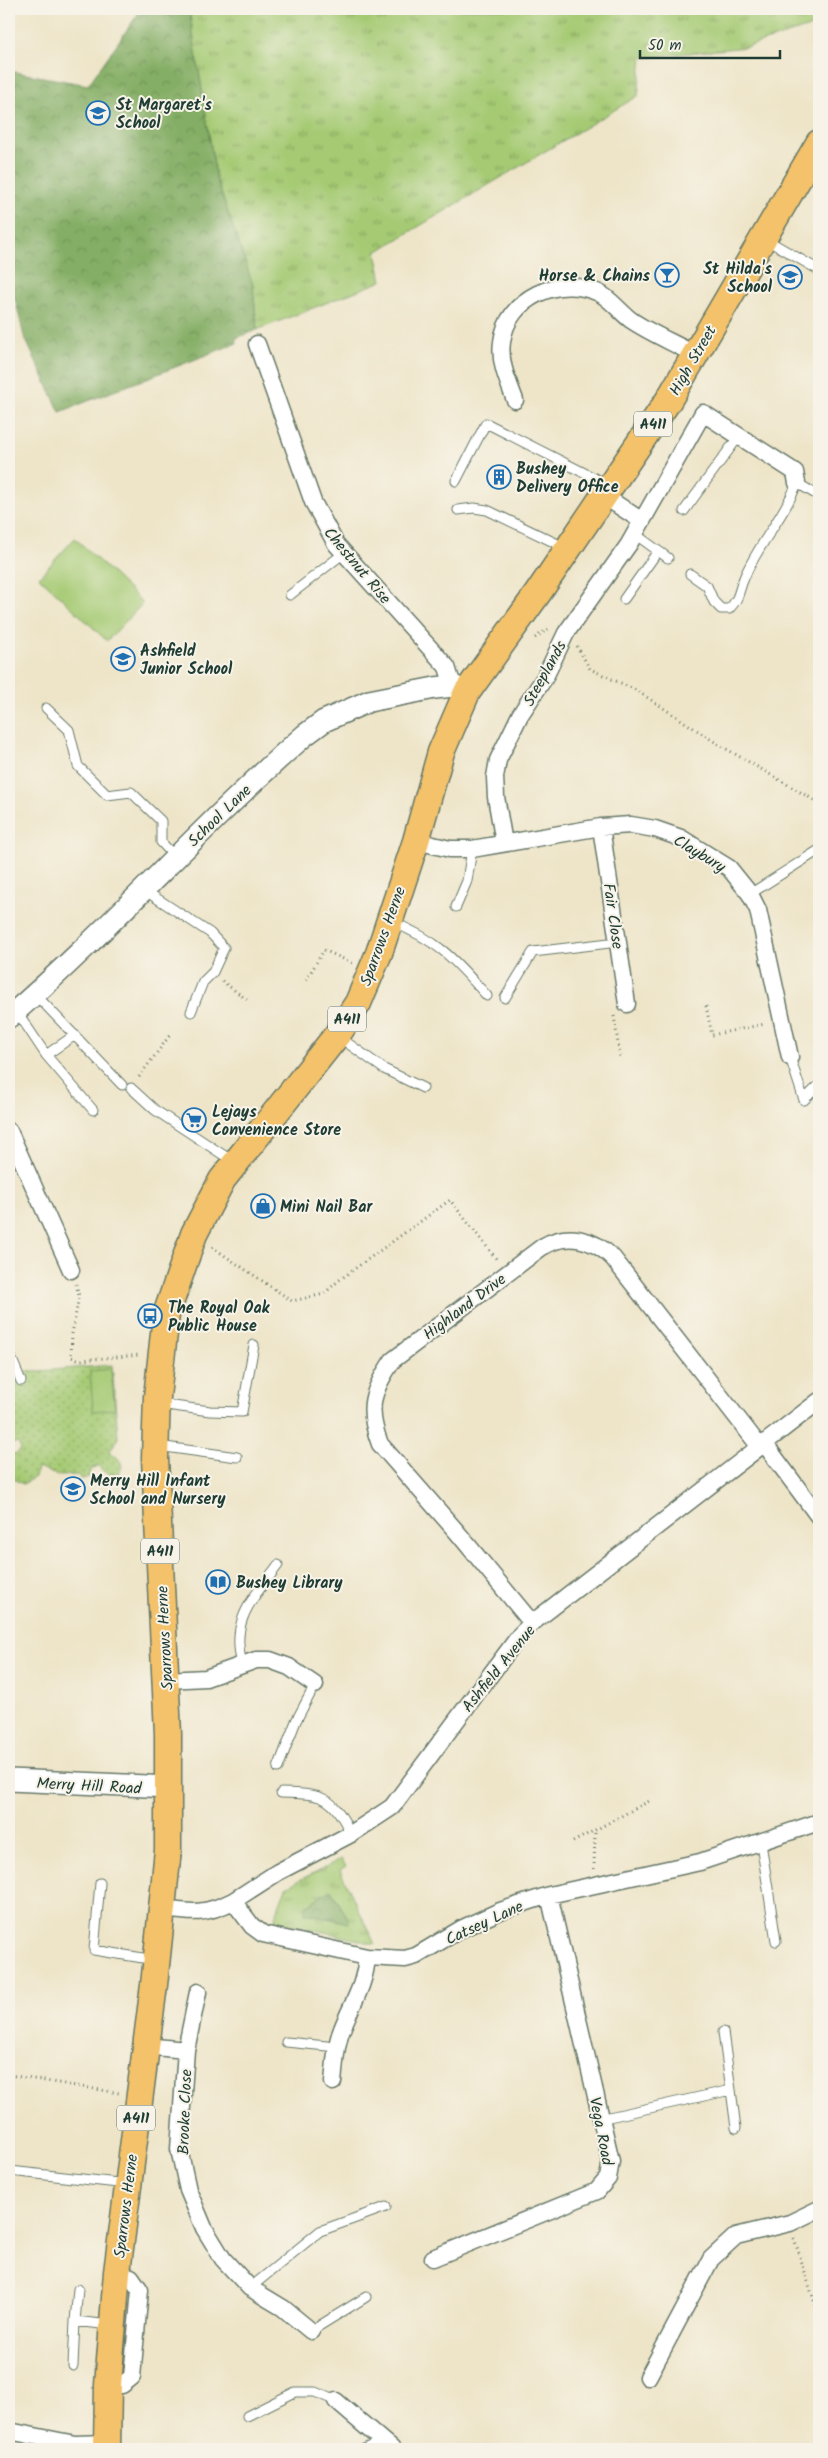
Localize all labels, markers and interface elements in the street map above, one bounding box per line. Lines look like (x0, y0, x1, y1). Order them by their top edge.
scale bar (640, 28, 780, 60)
text: 50 m (648, 34, 682, 58)
place label: St Margaret's School (116, 93, 212, 136)
school or university icon: St Margaret's School (85, 100, 111, 126)
place label: St Hilda's School (703, 257, 773, 300)
bar icon: Horse & Chains (654, 262, 680, 288)
place label: Horse & Chains (539, 264, 651, 289)
school or university icon: St Hilda's School (777, 264, 803, 290)
street label: High Street (663, 320, 724, 401)
road number: A411 (634, 412, 672, 436)
place label: Bushey Delivery Office (516, 457, 619, 500)
building icon: Bushey Delivery Office (486, 464, 512, 490)
street label: Chestnut Rise (317, 522, 397, 610)
street label: Steeplands (517, 636, 574, 711)
place label: Ashfield Junior School (140, 639, 233, 682)
school or university icon: Ashfield Junior School (110, 646, 136, 672)
street label: School Lane (182, 779, 258, 853)
street label: Claybury (668, 829, 731, 880)
street label: Fair Close (596, 882, 629, 951)
street label: Sparrows Herne (354, 883, 413, 990)
road number: A411 (328, 1006, 366, 1032)
place label: Lejays Convenience Store (212, 1100, 341, 1143)
supermarket icon: Lejays Convenience Store (181, 1107, 207, 1133)
shop icon: Mini Nail Bar (250, 1193, 276, 1219)
place label: Mini Nail Bar (280, 1195, 373, 1220)
street label: Highland Drive (418, 1268, 512, 1347)
place label: The Royal Oak Public House (168, 1296, 271, 1339)
bus stop icon: The Royal Oak Public House (137, 1303, 163, 1329)
place label: Merry Hill Infant School and Nursery (90, 1469, 226, 1512)
school or university icon: Merry Hill Infant School and Nursery (60, 1476, 86, 1502)
road number: A411 (141, 1538, 179, 1564)
library icon: Bushey Library (205, 1569, 231, 1595)
place label: Bushey Library (236, 1571, 343, 1596)
street label: Sparrows Herne (150, 1585, 181, 1691)
street label: Ashfield Avenue (456, 1620, 542, 1718)
street label: Merry Hill Road (36, 1771, 143, 1802)
street label: Catsey Lane (442, 1894, 528, 1952)
street label: Brooke Close (172, 2069, 199, 2155)
street label: Vega Road (582, 2095, 620, 2169)
road number: A411 (117, 2106, 155, 2130)
street label: Sparrows Herne (108, 2153, 145, 2260)

